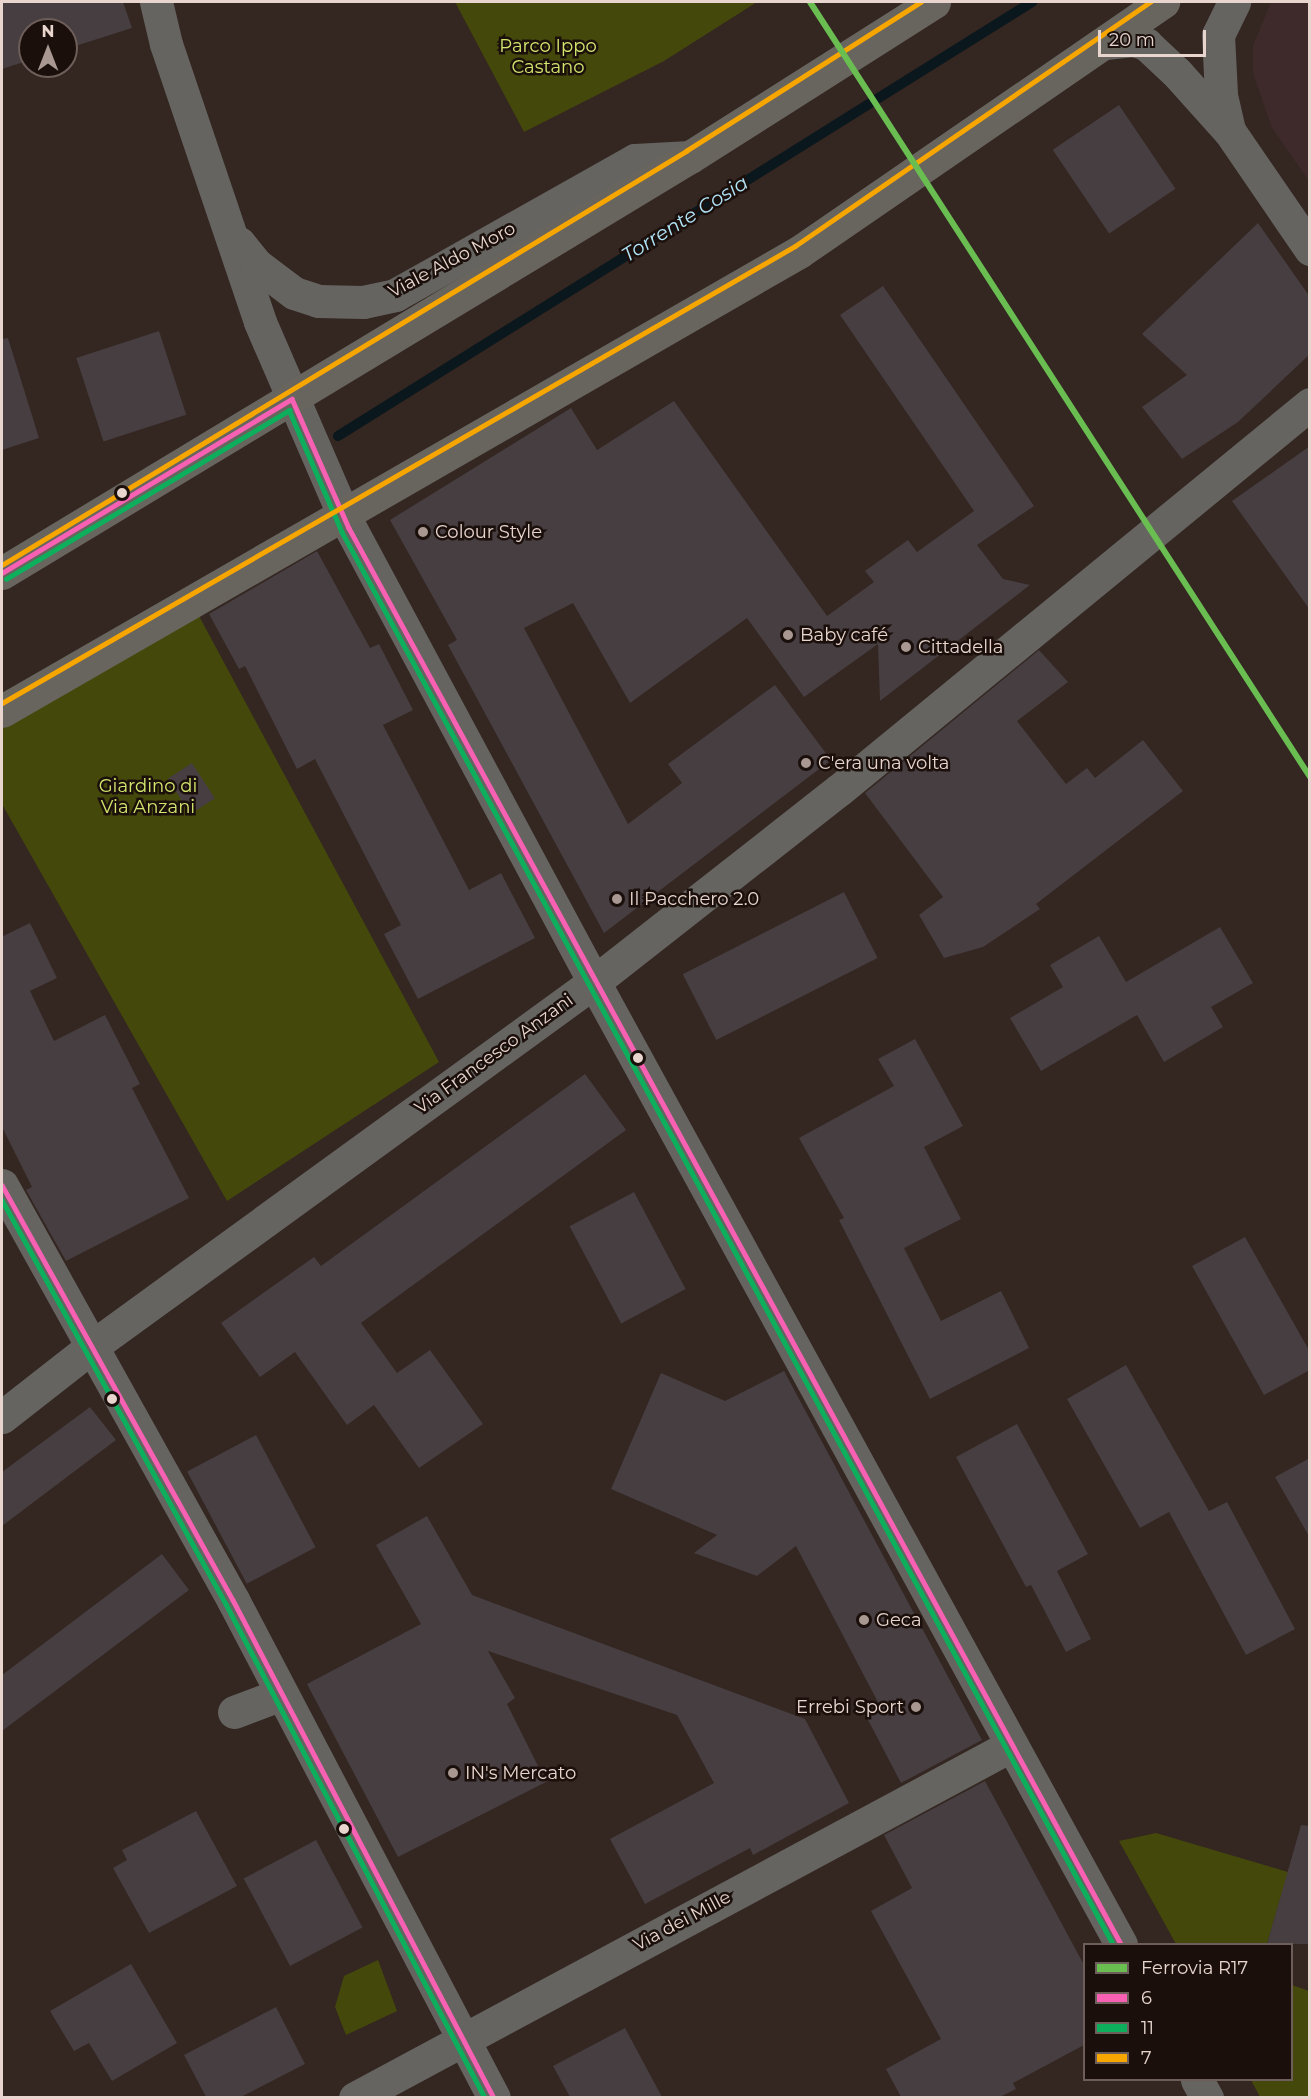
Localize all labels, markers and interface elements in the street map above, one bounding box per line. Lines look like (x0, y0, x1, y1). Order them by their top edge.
north arrow (18, 18, 78, 78)
scale bar (1101, 18, 1209, 56)
text: N (42, 22, 54, 41)
text: 20 m (1109, 29, 1155, 51)
park label: Parco Ippo Castano (499, 36, 597, 78)
water label: Torrente Cosia (617, 171, 753, 267)
street label: Viale Aldo Moro (385, 217, 519, 303)
unlabelled marker (116, 487, 128, 499)
place label: Colour Style (435, 521, 542, 543)
marker: Colour Style (416, 525, 430, 539)
place label: Baby café (800, 624, 888, 646)
marker: Baby café (781, 628, 795, 642)
place label: Cittadella (918, 636, 1003, 658)
marker: Cittadella (899, 640, 913, 654)
place label: C'era una volta (818, 752, 949, 774)
marker: C'era una volta (799, 756, 813, 770)
park label: Giardino di Via Anzani (99, 776, 197, 818)
place label: Il Pacchero 2.0 (629, 888, 759, 910)
marker: Il Pacchero 2.0 (610, 892, 624, 906)
street label: Via Francesco Anzani (411, 989, 577, 1119)
unlabelled marker (632, 1052, 644, 1064)
unlabelled marker (106, 1393, 118, 1405)
place label: Geca (876, 1609, 922, 1631)
marker: Geca (857, 1613, 871, 1627)
place label: Errebi Sport (796, 1696, 904, 1718)
marker: Errebi Sport (909, 1700, 923, 1714)
place label: IN's Mercato (465, 1762, 576, 1784)
marker: IN's Mercato (446, 1766, 460, 1780)
unlabelled marker (338, 1823, 350, 1835)
street label: Via dei Mille (629, 1886, 735, 1956)
legend (1083, 1943, 1293, 2081)
text: Ferrovia R17 (1141, 1957, 1248, 1979)
text: 6 (1141, 1987, 1152, 2009)
text: 11 (1141, 2017, 1154, 2039)
text: 7 (1141, 2047, 1152, 2069)

